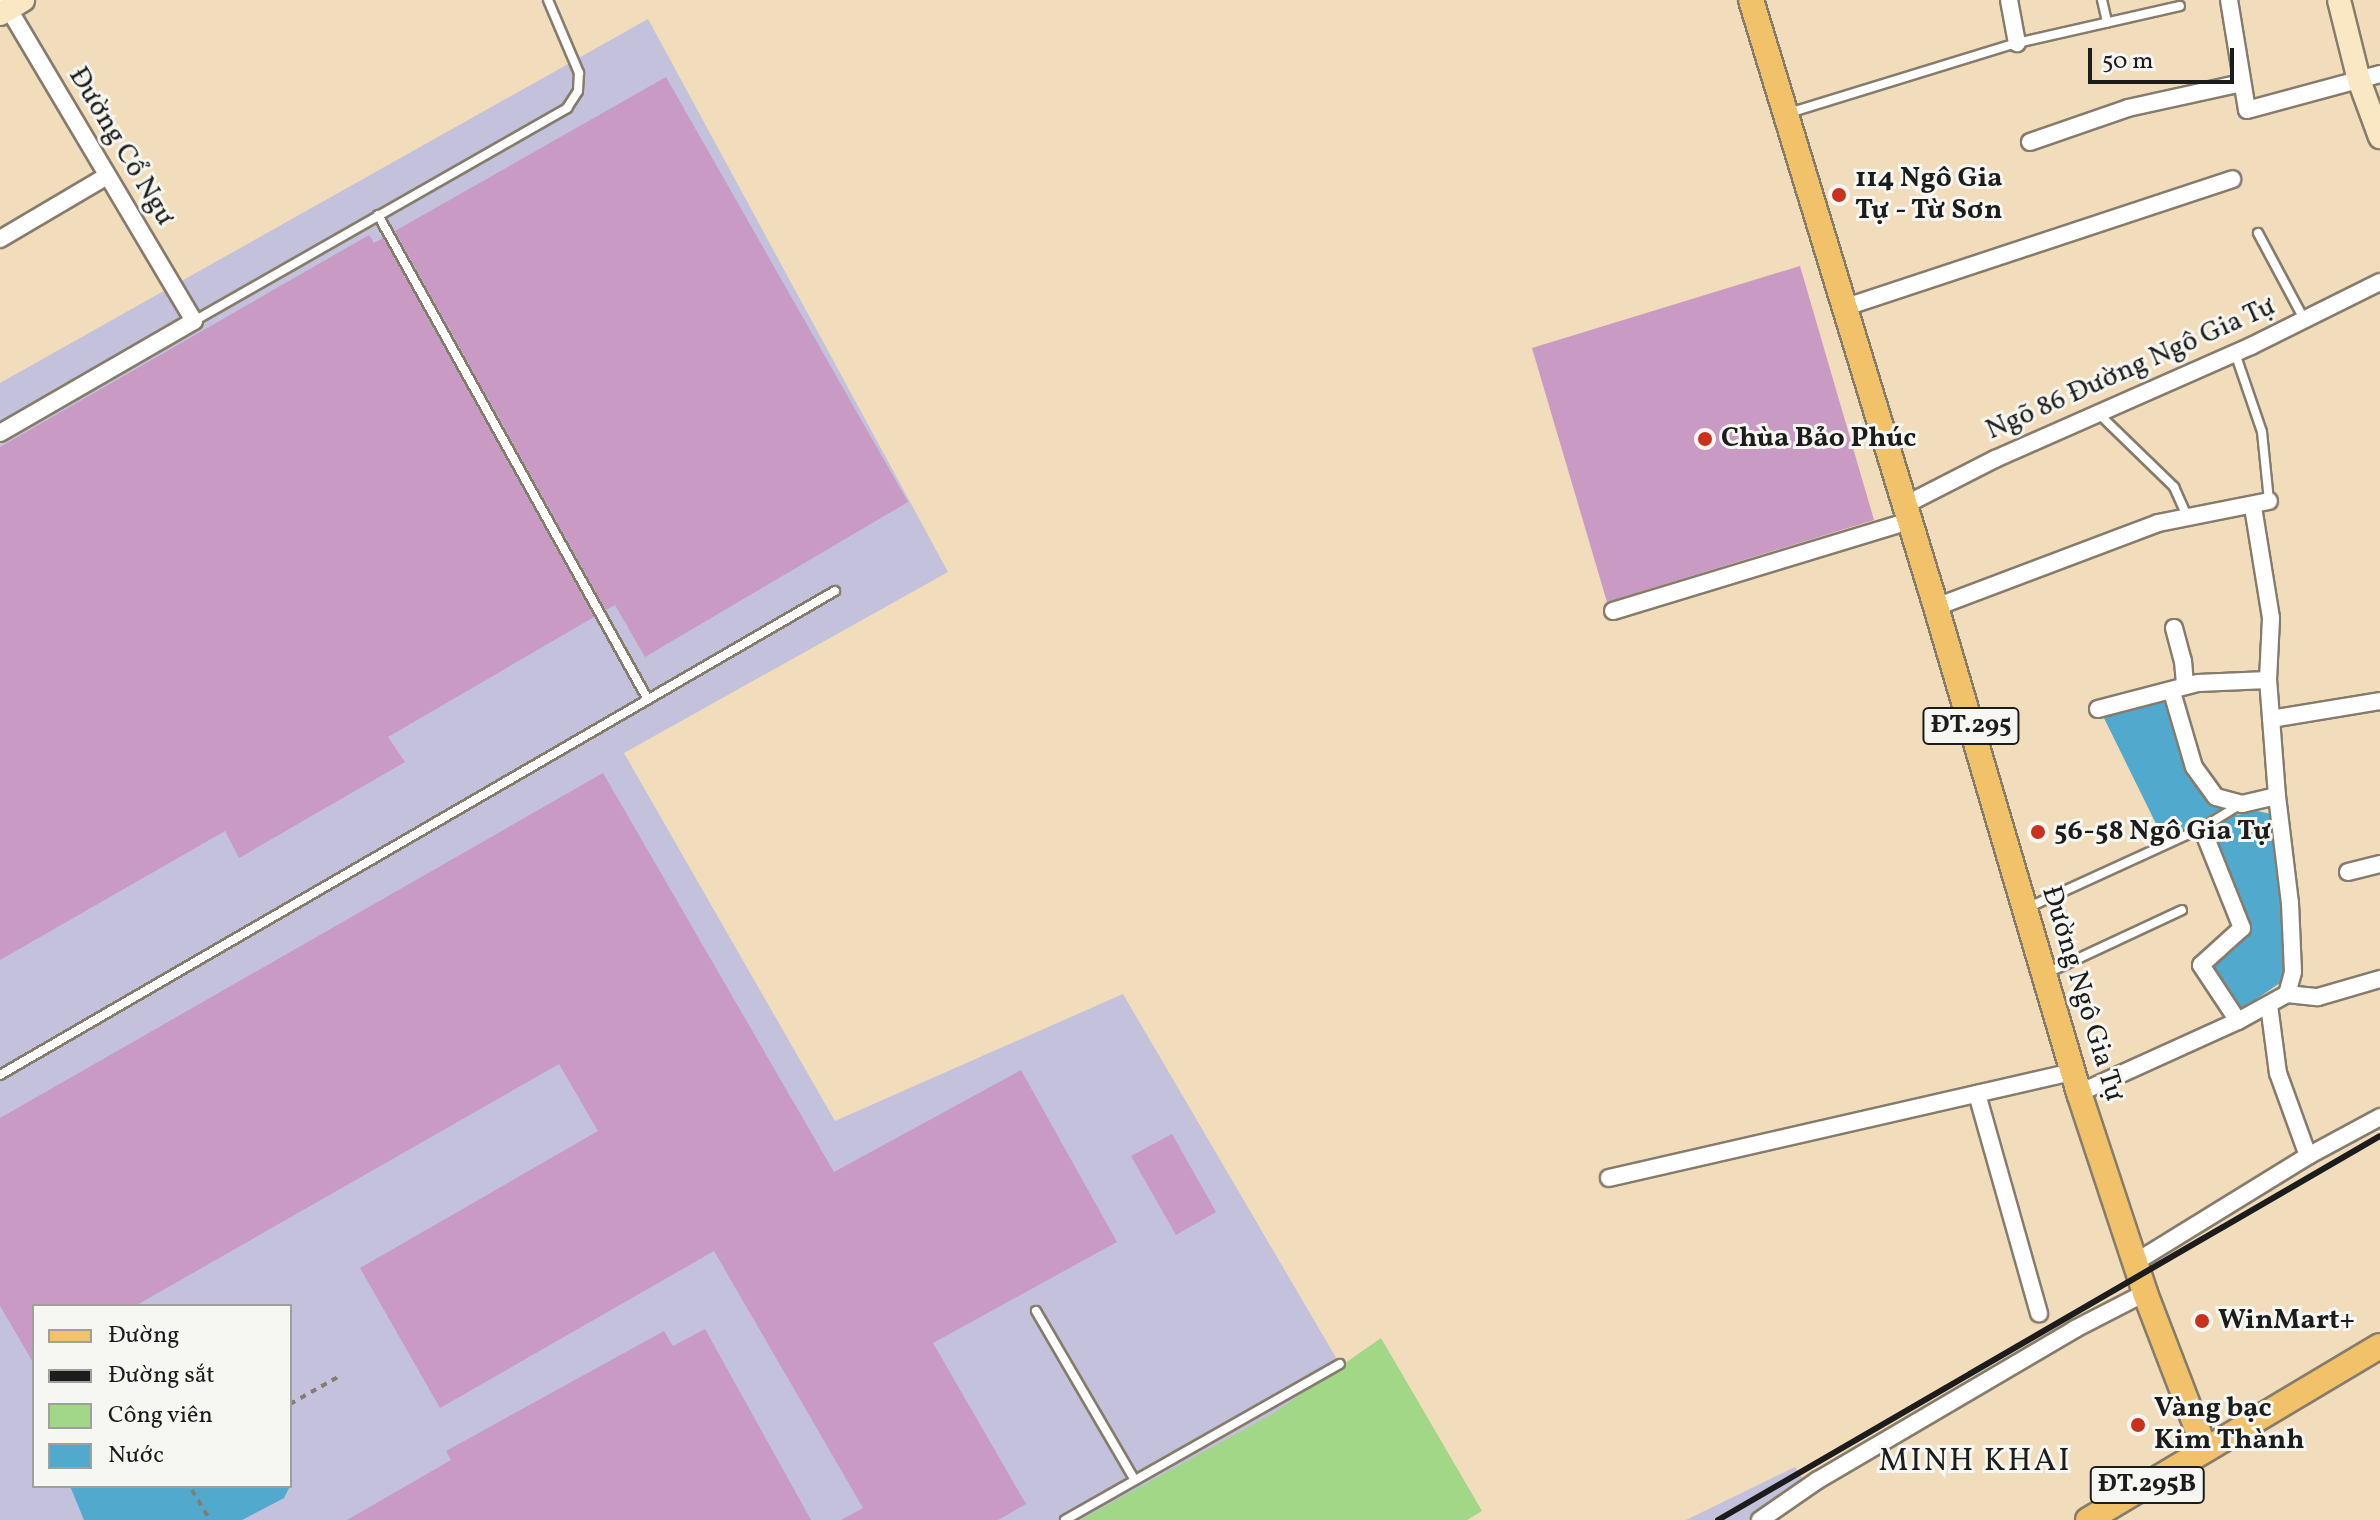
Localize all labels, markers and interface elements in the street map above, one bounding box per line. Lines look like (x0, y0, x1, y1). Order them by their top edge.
scale bar (2092, 32, 2238, 82)
text: 50 m (2102, 45, 2154, 79)
street label: Đường Cổ Ngư (60, 61, 182, 233)
place label: 114 Ngô Gia Tự - Từ Sơn (1855, 162, 2004, 228)
marker: 114 Ngô Gia Tự - Từ Sơn (1830, 186, 1848, 204)
street label: Ngõ 86 Đường Ngô Gia Tự (1981, 290, 2281, 448)
place label: Chùa Bảo Phúc (1721, 422, 1916, 456)
marker: Chùa Bảo Phúc (1696, 430, 1714, 448)
road number: ĐT.295 (1921, 704, 2021, 748)
place label: 56-58 Ngô Gia Tự (2054, 815, 2272, 849)
marker: 56-58 Ngô Gia Tự (2029, 823, 2047, 841)
street label: Đường Ngô Gia Tự (2033, 882, 2131, 1106)
legend (32, 1304, 292, 1488)
place label: WinMart+ (2218, 1304, 2355, 1338)
marker: WinMart+ (2193, 1312, 2211, 1330)
text: Đường (108, 1319, 180, 1353)
text: Đường sắt (108, 1359, 215, 1393)
place label: Vàng bạc Kim Thành (2154, 1392, 2305, 1458)
text: Công viên (108, 1399, 213, 1433)
marker: Vàng bạc Kim Thành (2129, 1416, 2147, 1434)
text: Nước (108, 1439, 164, 1473)
district label: MINH KHAI (1878, 1443, 2072, 1481)
road number: ĐT.295B (2089, 1463, 2205, 1507)

